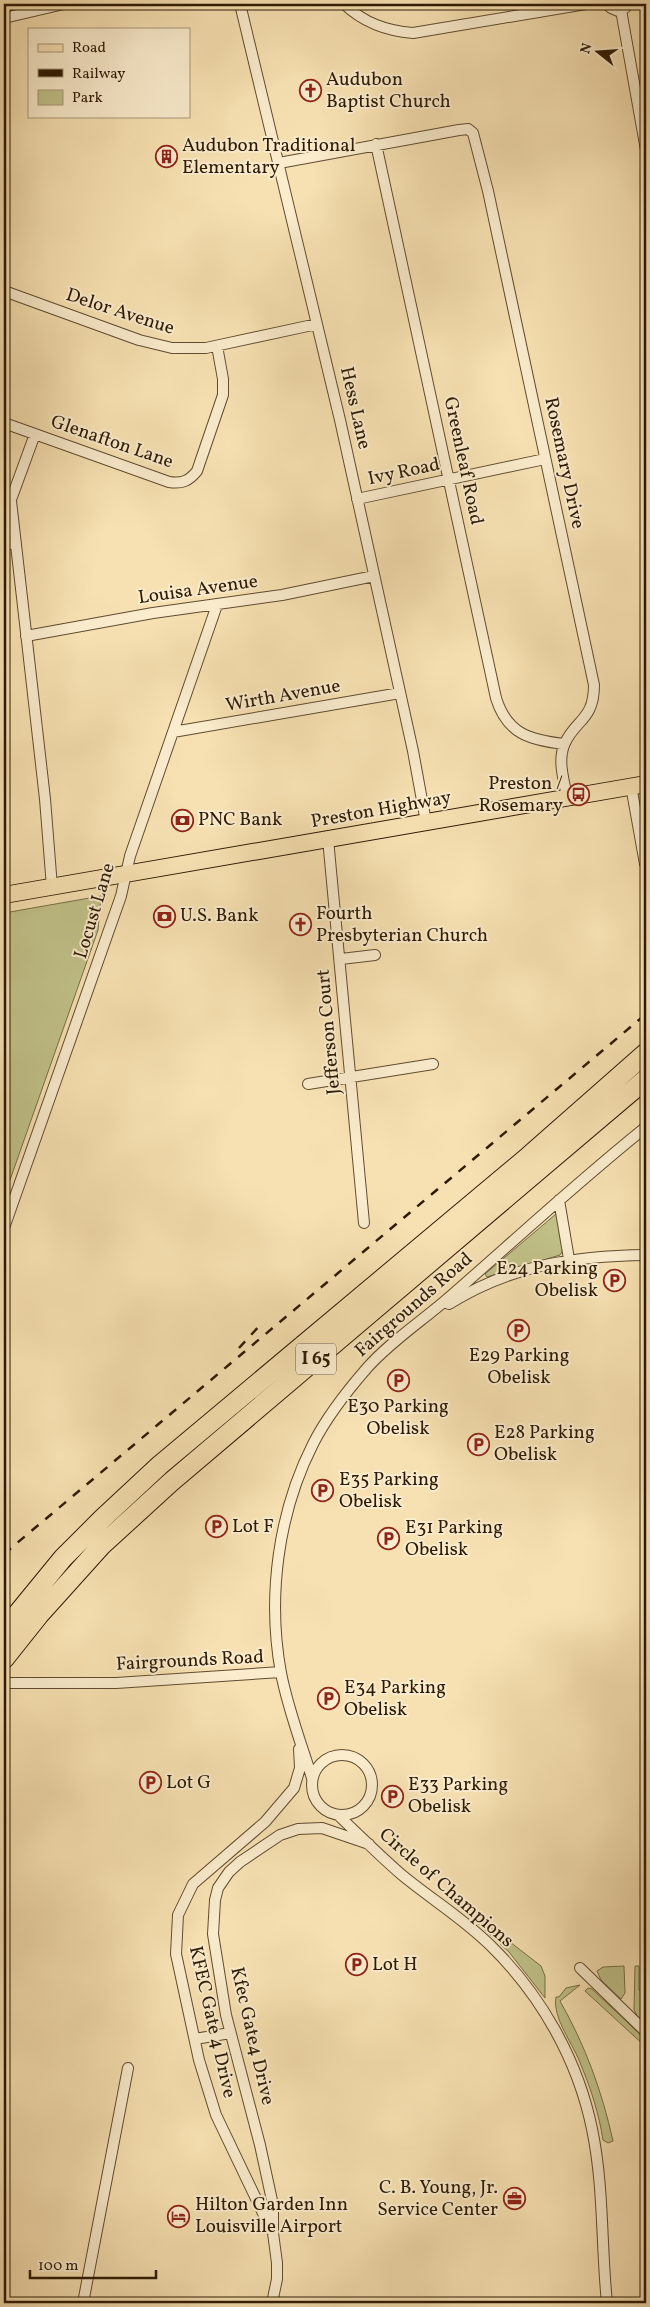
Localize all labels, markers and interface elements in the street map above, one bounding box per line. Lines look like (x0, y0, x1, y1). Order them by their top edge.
legend (28, 28, 190, 118)
north arrow (572, 28, 622, 78)
text: Road (72, 38, 106, 59)
text: N (576, 41, 598, 56)
text: Railway (72, 64, 125, 85)
place label: Audubon Baptist Church (326, 67, 451, 115)
church icon: Audubon Baptist Church (298, 79, 322, 103)
text: Park (72, 88, 103, 109)
place label: Audubon Traditional Elementary (182, 133, 356, 181)
building icon: Audubon Traditional Elementary (154, 145, 178, 169)
street label: Delor Avenue (62, 282, 178, 342)
street label: Hess Lane (333, 364, 377, 452)
street label: Greenleaf Road (437, 394, 489, 528)
street label: Rosemary Drive (537, 395, 591, 531)
street label: Glenafton Lane (47, 409, 177, 475)
street label: Ivy Road (366, 452, 442, 492)
street label: Louisa Avenue (136, 569, 260, 611)
street label: Wirth Avenue (224, 673, 342, 719)
place label: Preston / Rosemary (479, 771, 563, 819)
bus stop icon: Preston / Rosemary (567, 783, 591, 807)
street label: Preston Highway (309, 785, 453, 835)
place label: PNC Bank (198, 807, 282, 833)
bank icon: PNC Bank (170, 808, 194, 832)
street label: Locust Lane (68, 860, 122, 962)
place label: Fourth Presbyterian Church (316, 901, 488, 949)
place label: U.S. Bank (180, 903, 259, 929)
bank icon: U.S. Bank (152, 904, 176, 928)
church icon: Fourth Presbyterian Church (288, 913, 312, 937)
street label: Jefferson Court (311, 968, 347, 1096)
street label: Fairgrounds Road (350, 1247, 478, 1363)
place label: E24 Parking Obelisk (496, 1256, 598, 1304)
parking icon: E24 Parking Obelisk (602, 1268, 626, 1292)
parking icon: E29 Parking Obelisk (507, 1318, 531, 1342)
place label: E29 Parking Obelisk (469, 1343, 569, 1391)
road number: I 65 (296, 1344, 336, 1375)
parking icon: E30 Parking Obelisk (386, 1369, 410, 1393)
place label: E30 Parking Obelisk (347, 1394, 449, 1442)
place label: E28 Parking Obelisk (494, 1420, 595, 1468)
parking icon: E28 Parking Obelisk (466, 1432, 490, 1456)
place label: E35 Parking Obelisk (339, 1467, 439, 1515)
parking icon: E35 Parking Obelisk (311, 1479, 335, 1503)
place label: Lot F (232, 1514, 274, 1540)
parking icon: Lot F (204, 1515, 228, 1539)
place label: E31 Parking Obelisk (405, 1515, 503, 1563)
parking icon: E31 Parking Obelisk (377, 1527, 401, 1551)
street label: Fairgrounds Road (115, 1644, 265, 1678)
place label: E34 Parking Obelisk (344, 1675, 446, 1723)
parking icon: E34 Parking Obelisk (316, 1687, 340, 1711)
place label: Lot G (166, 1770, 211, 1796)
parking icon: Lot G (138, 1771, 162, 1795)
place label: E33 Parking Obelisk (408, 1772, 508, 1820)
parking icon: E33 Parking Obelisk (380, 1784, 404, 1808)
street label: Circle of Champions (373, 1822, 519, 1954)
street label: KFEC Gate 4 Drive (182, 1944, 242, 2100)
place label: Lot H (372, 1952, 418, 1978)
parking icon: Lot H (344, 1953, 368, 1977)
street label: Kfec Gate4 Drive (223, 1964, 281, 2108)
place label: C. B. Young, Jr. Service Center (377, 2175, 498, 2223)
office icon: C. B. Young, Jr. Service Center (502, 2187, 526, 2211)
place label: Hilton Garden Inn Louisville Airport (195, 2192, 348, 2240)
hotel icon: Hilton Garden Inn Louisville Airport (167, 2204, 191, 2228)
scale bar (30, 2247, 156, 2279)
text: 100 m (38, 2256, 78, 2277)

